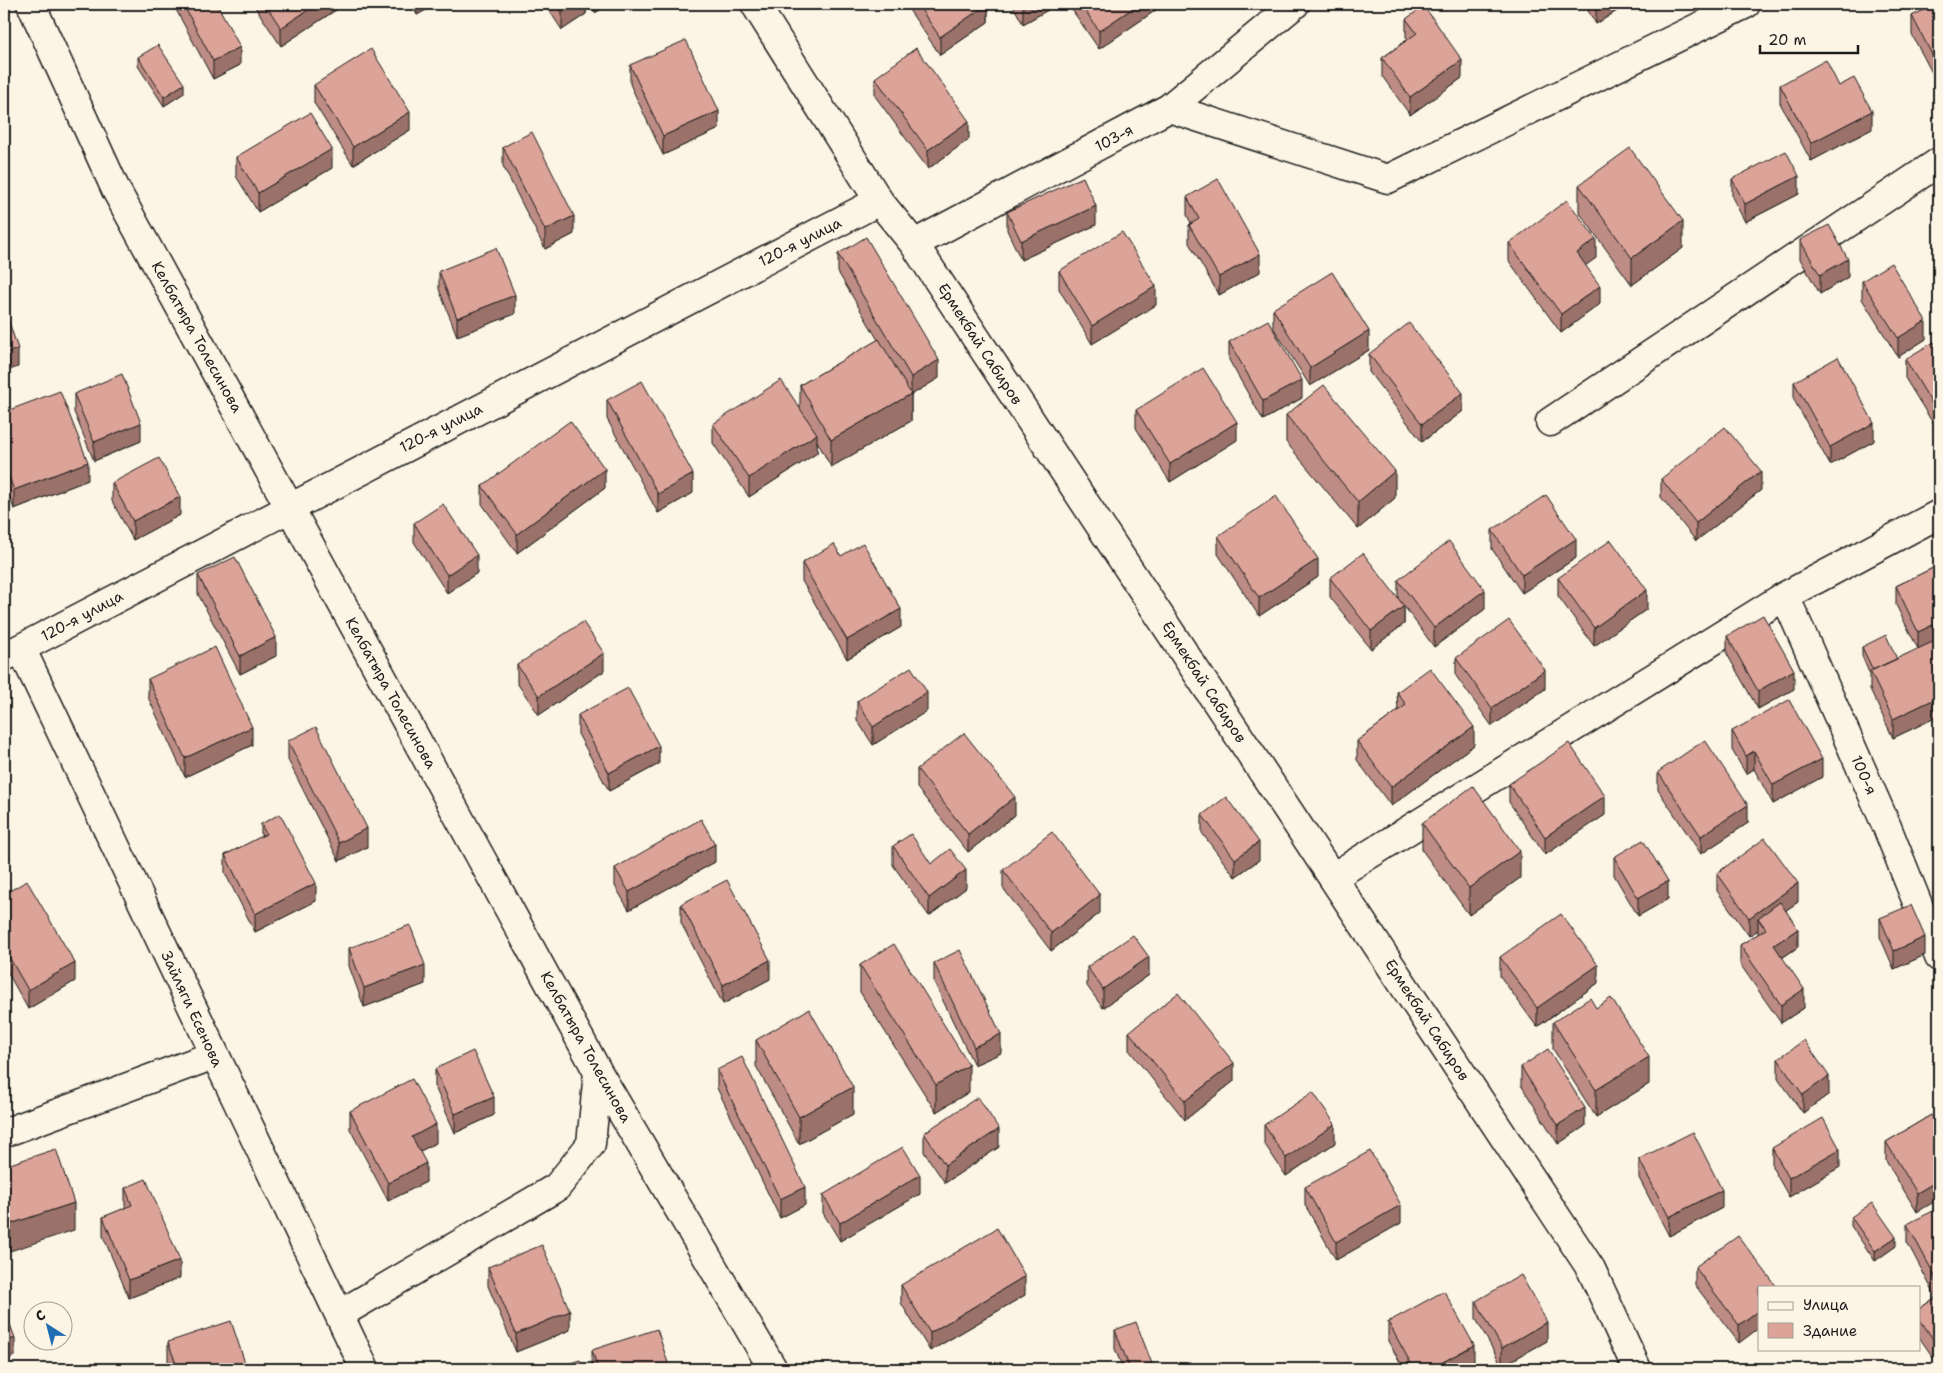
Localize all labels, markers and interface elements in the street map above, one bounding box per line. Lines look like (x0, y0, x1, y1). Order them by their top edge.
scale bar (1760, 22, 1858, 54)
text: 20 m (1768, 30, 1807, 50)
street label: 103-я (1091, 120, 1137, 156)
street label: 120-я улица (755, 212, 845, 271)
street label: Келбатыра Толесинова (147, 258, 247, 417)
street label: Ермекбай Сабиров (933, 279, 1027, 409)
street label: 120-я улица (396, 398, 486, 457)
street label: 120-я улица (37, 586, 127, 646)
street label: Келбатыра Толесинова (341, 614, 441, 773)
street label: Ермекбай Сабиров (1157, 617, 1251, 747)
street label: 100-я (1847, 752, 1881, 798)
street label: Зайляги Есенова (156, 948, 228, 1071)
street label: Ермекбай Сабиров (1380, 955, 1474, 1085)
street label: Келбатыра Толесинова (536, 968, 636, 1127)
legend (1758, 1286, 1920, 1350)
text: Улица (1803, 1295, 1849, 1315)
north arrow (22, 1300, 72, 1350)
text: С (32, 1306, 49, 1325)
text: Здание (1803, 1321, 1857, 1341)

